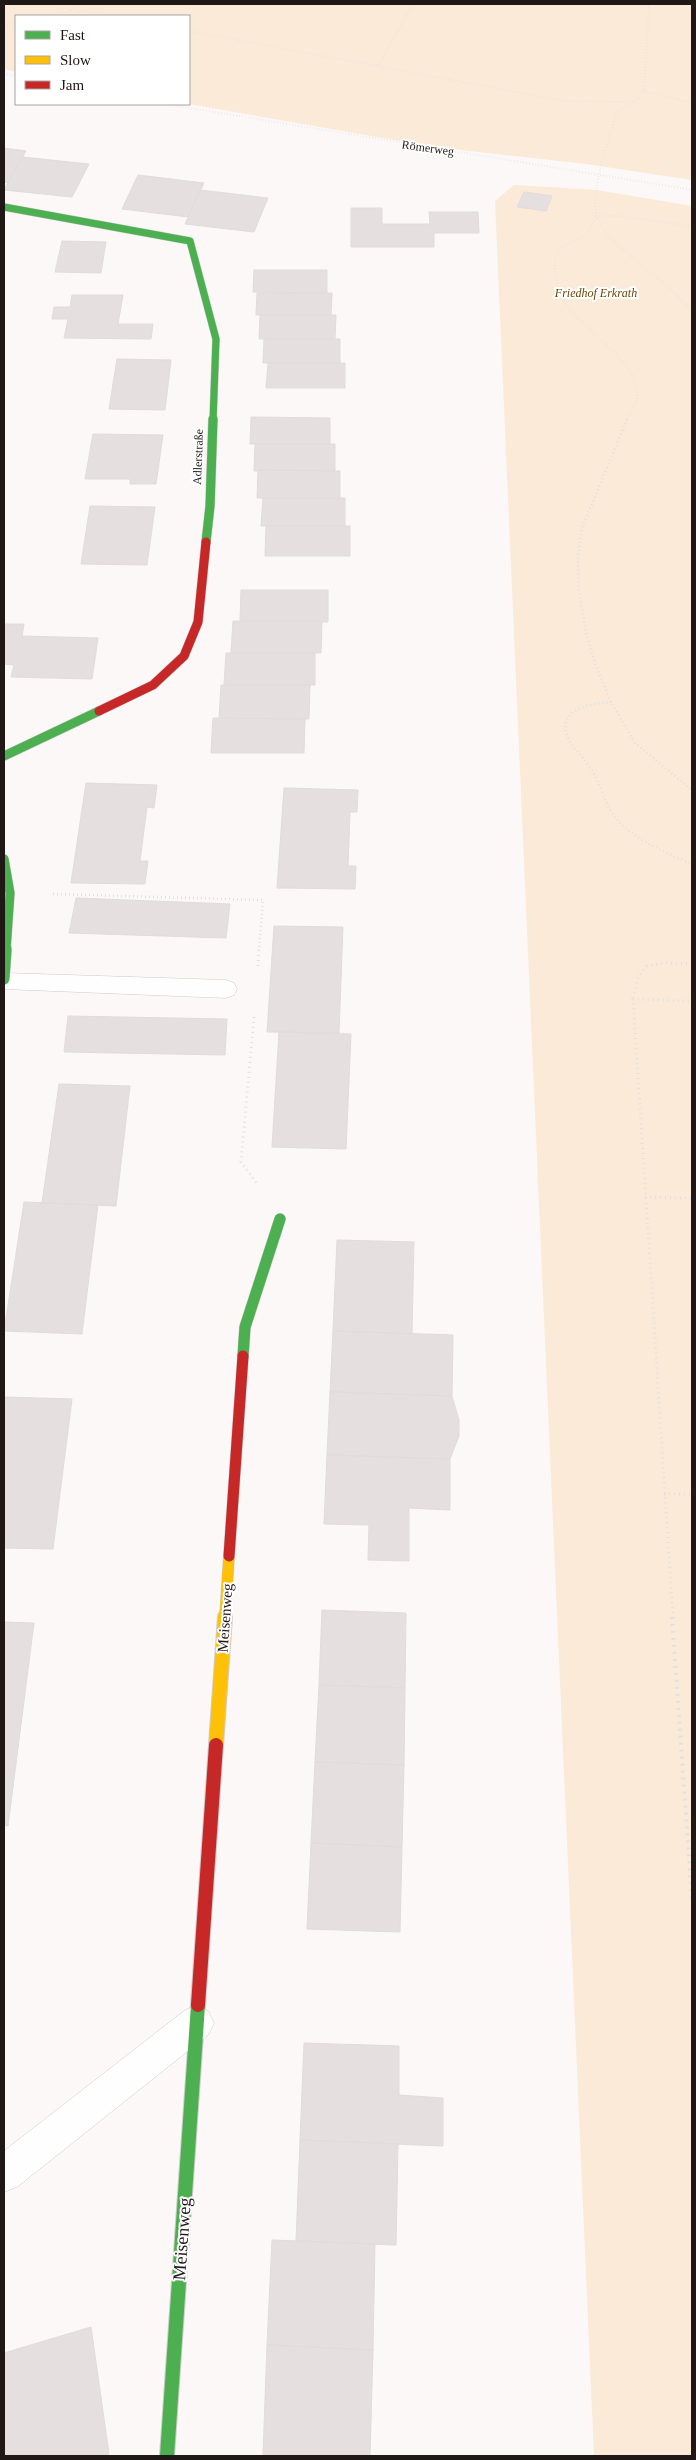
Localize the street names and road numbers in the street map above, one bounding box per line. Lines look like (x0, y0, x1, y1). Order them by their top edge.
street label: Römerweg (401, 137, 455, 159)
street label: Adlerstraße (190, 429, 206, 485)
street label: Meisenweg (215, 1582, 235, 1653)
street label: Meisenweg (169, 2197, 195, 2281)

